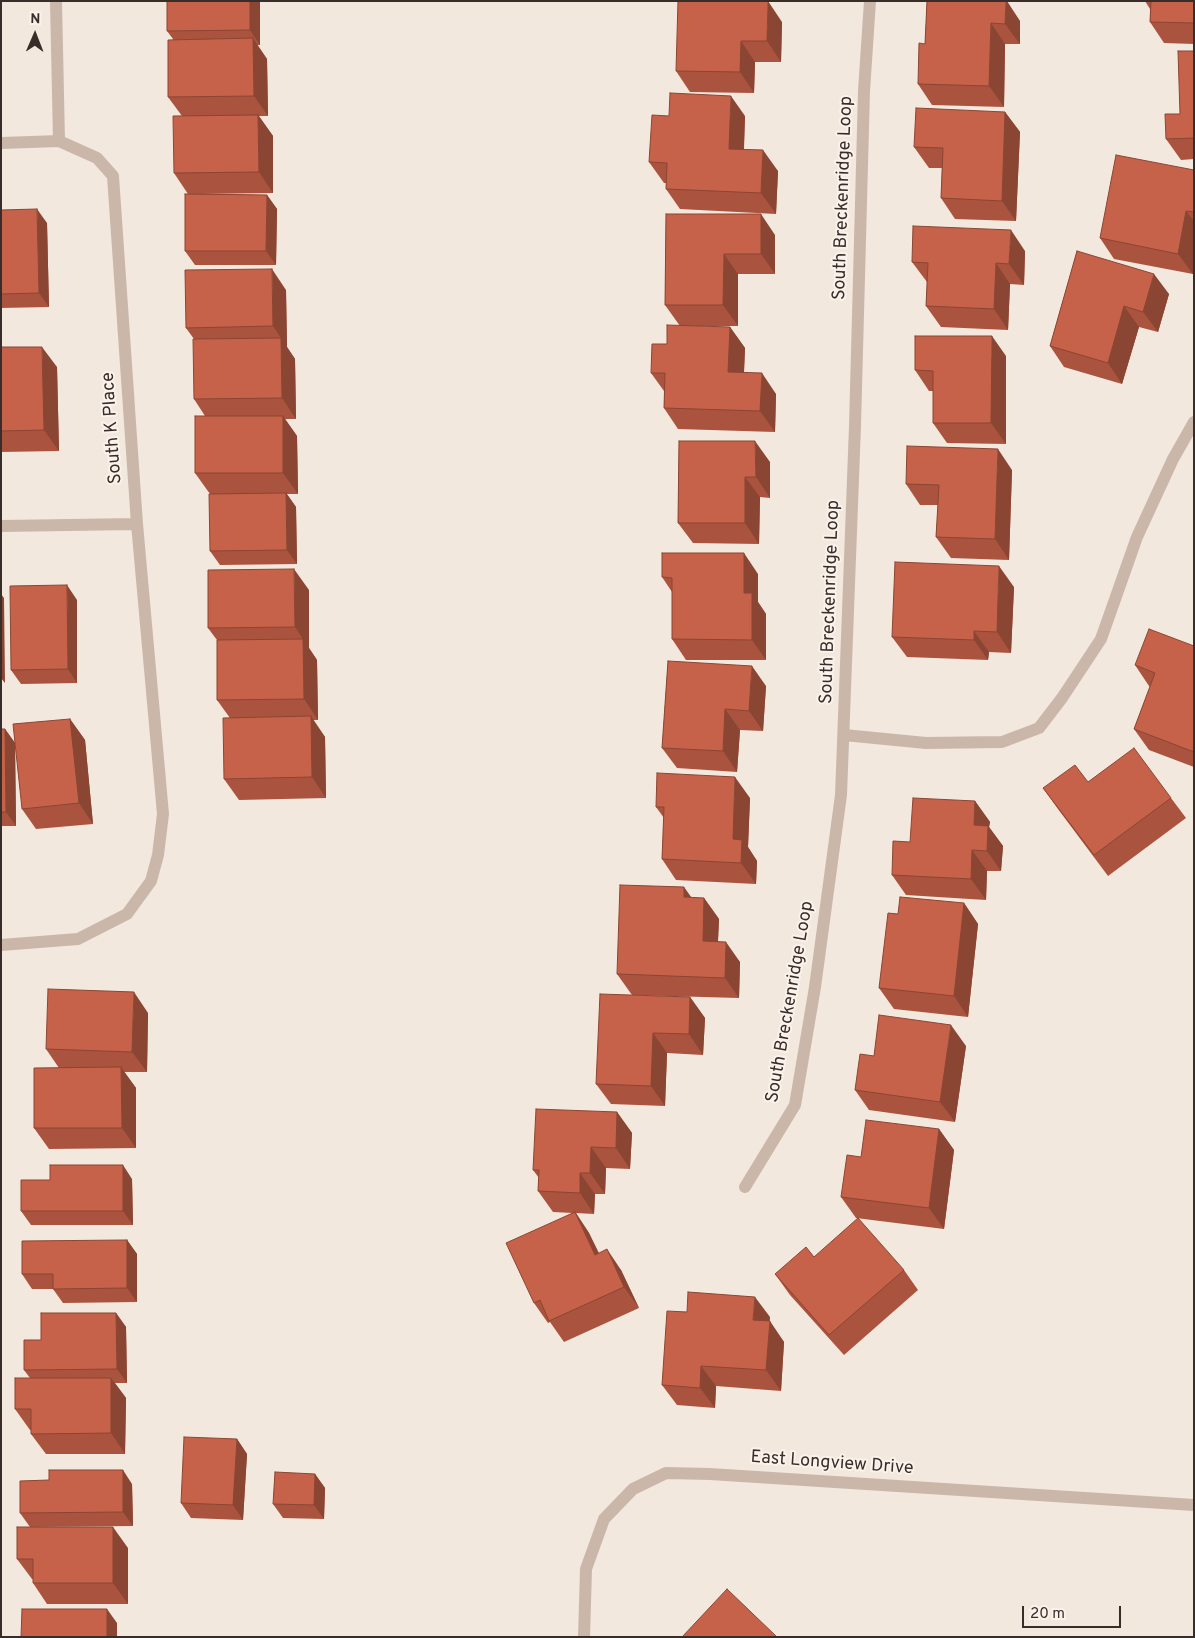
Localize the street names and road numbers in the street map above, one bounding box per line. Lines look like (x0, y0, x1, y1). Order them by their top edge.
street label: South Breckenridge Loop (830, 96, 858, 300)
street label: South K Place (98, 371, 128, 485)
street label: South Breckenridge Loop (817, 500, 845, 704)
street label: South Breckenridge Loop (763, 900, 819, 1104)
street label: East Longview Drive (750, 1448, 914, 1480)

